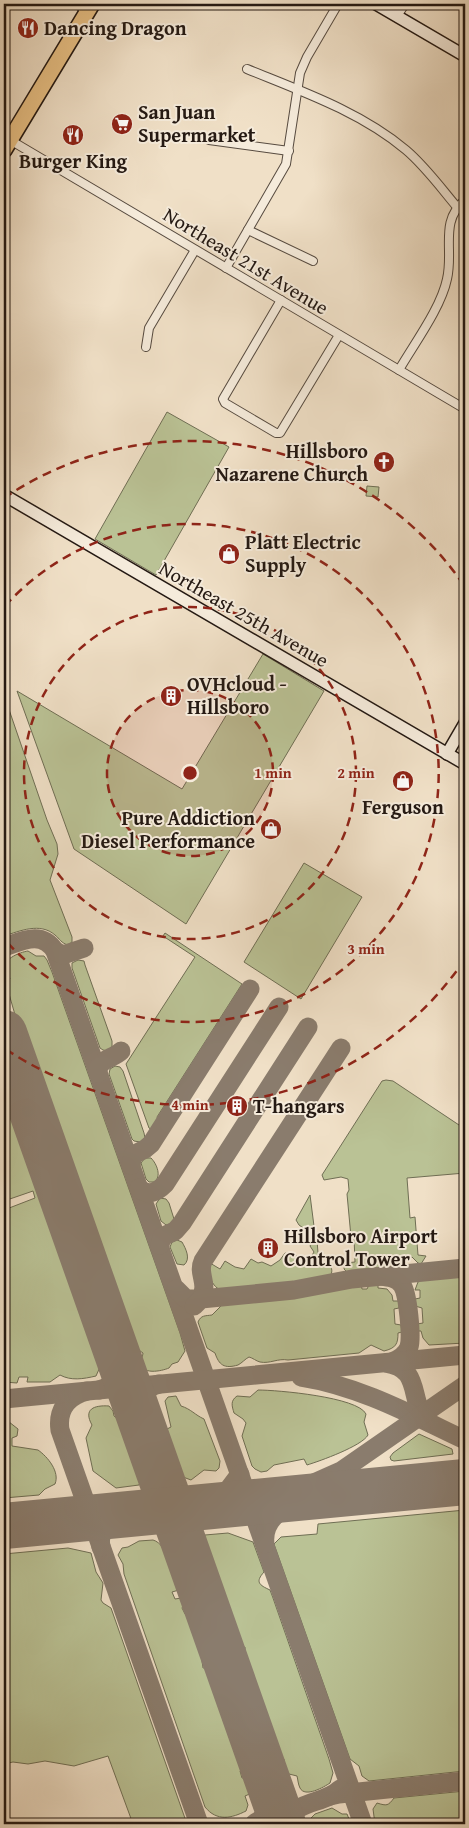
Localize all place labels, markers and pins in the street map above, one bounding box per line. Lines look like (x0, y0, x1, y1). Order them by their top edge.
place label: Dancing Dragon (44, 13, 187, 42)
restaurant icon: Dancing Dragon (16, 16, 40, 40)
place label: San Juan Supermarket (138, 97, 256, 149)
supermarket icon: San Juan Supermarket (110, 112, 134, 136)
restaurant icon: Burger King (61, 123, 85, 147)
place label: Burger King (19, 146, 128, 175)
place label: Hillsboro Nazarene Church (216, 436, 368, 488)
church icon: Hillsboro Nazarene Church (372, 450, 396, 474)
place label: Platt Electric Supply (245, 527, 361, 579)
shop icon: Platt Electric Supply (217, 542, 241, 566)
place label: OVHcloud - Hillsboro (187, 669, 287, 721)
building icon: OVHcloud - Hillsboro (159, 684, 183, 708)
centre of rings (181, 764, 199, 782)
shop icon: Ferguson (391, 769, 415, 793)
place label: Ferguson (362, 792, 444, 821)
place label: Pure Addiction Diesel Performance (81, 803, 255, 855)
shop icon: Pure Addiction Diesel Performance (259, 817, 283, 841)
place label: T-hangars (253, 1091, 344, 1120)
building icon: T-hangars (225, 1094, 249, 1118)
place label: Hillsboro Airport Control Tower (284, 1221, 438, 1273)
building icon: Hillsboro Airport Control Tower (256, 1236, 280, 1260)

